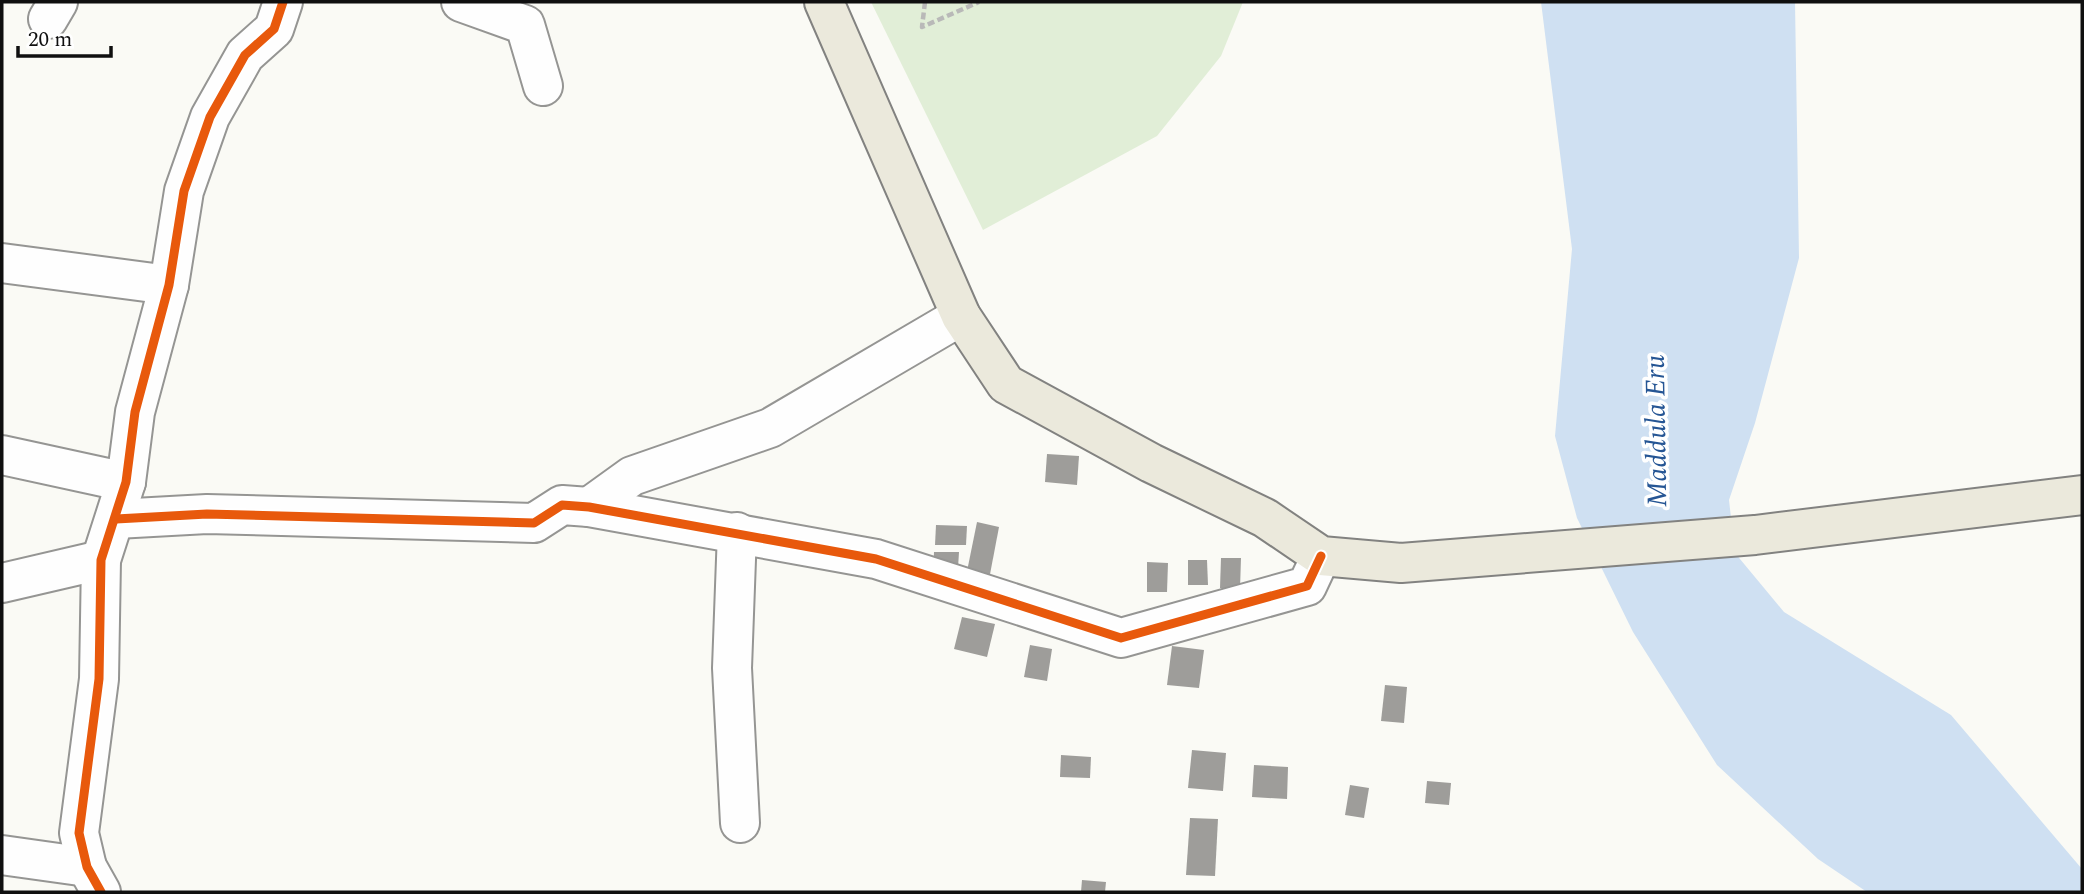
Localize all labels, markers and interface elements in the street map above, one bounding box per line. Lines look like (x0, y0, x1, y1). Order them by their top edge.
scale bar (18, 14, 110, 58)
text: 20 m (28, 24, 72, 56)
water label: Maddula Eru (1634, 354, 1679, 508)

